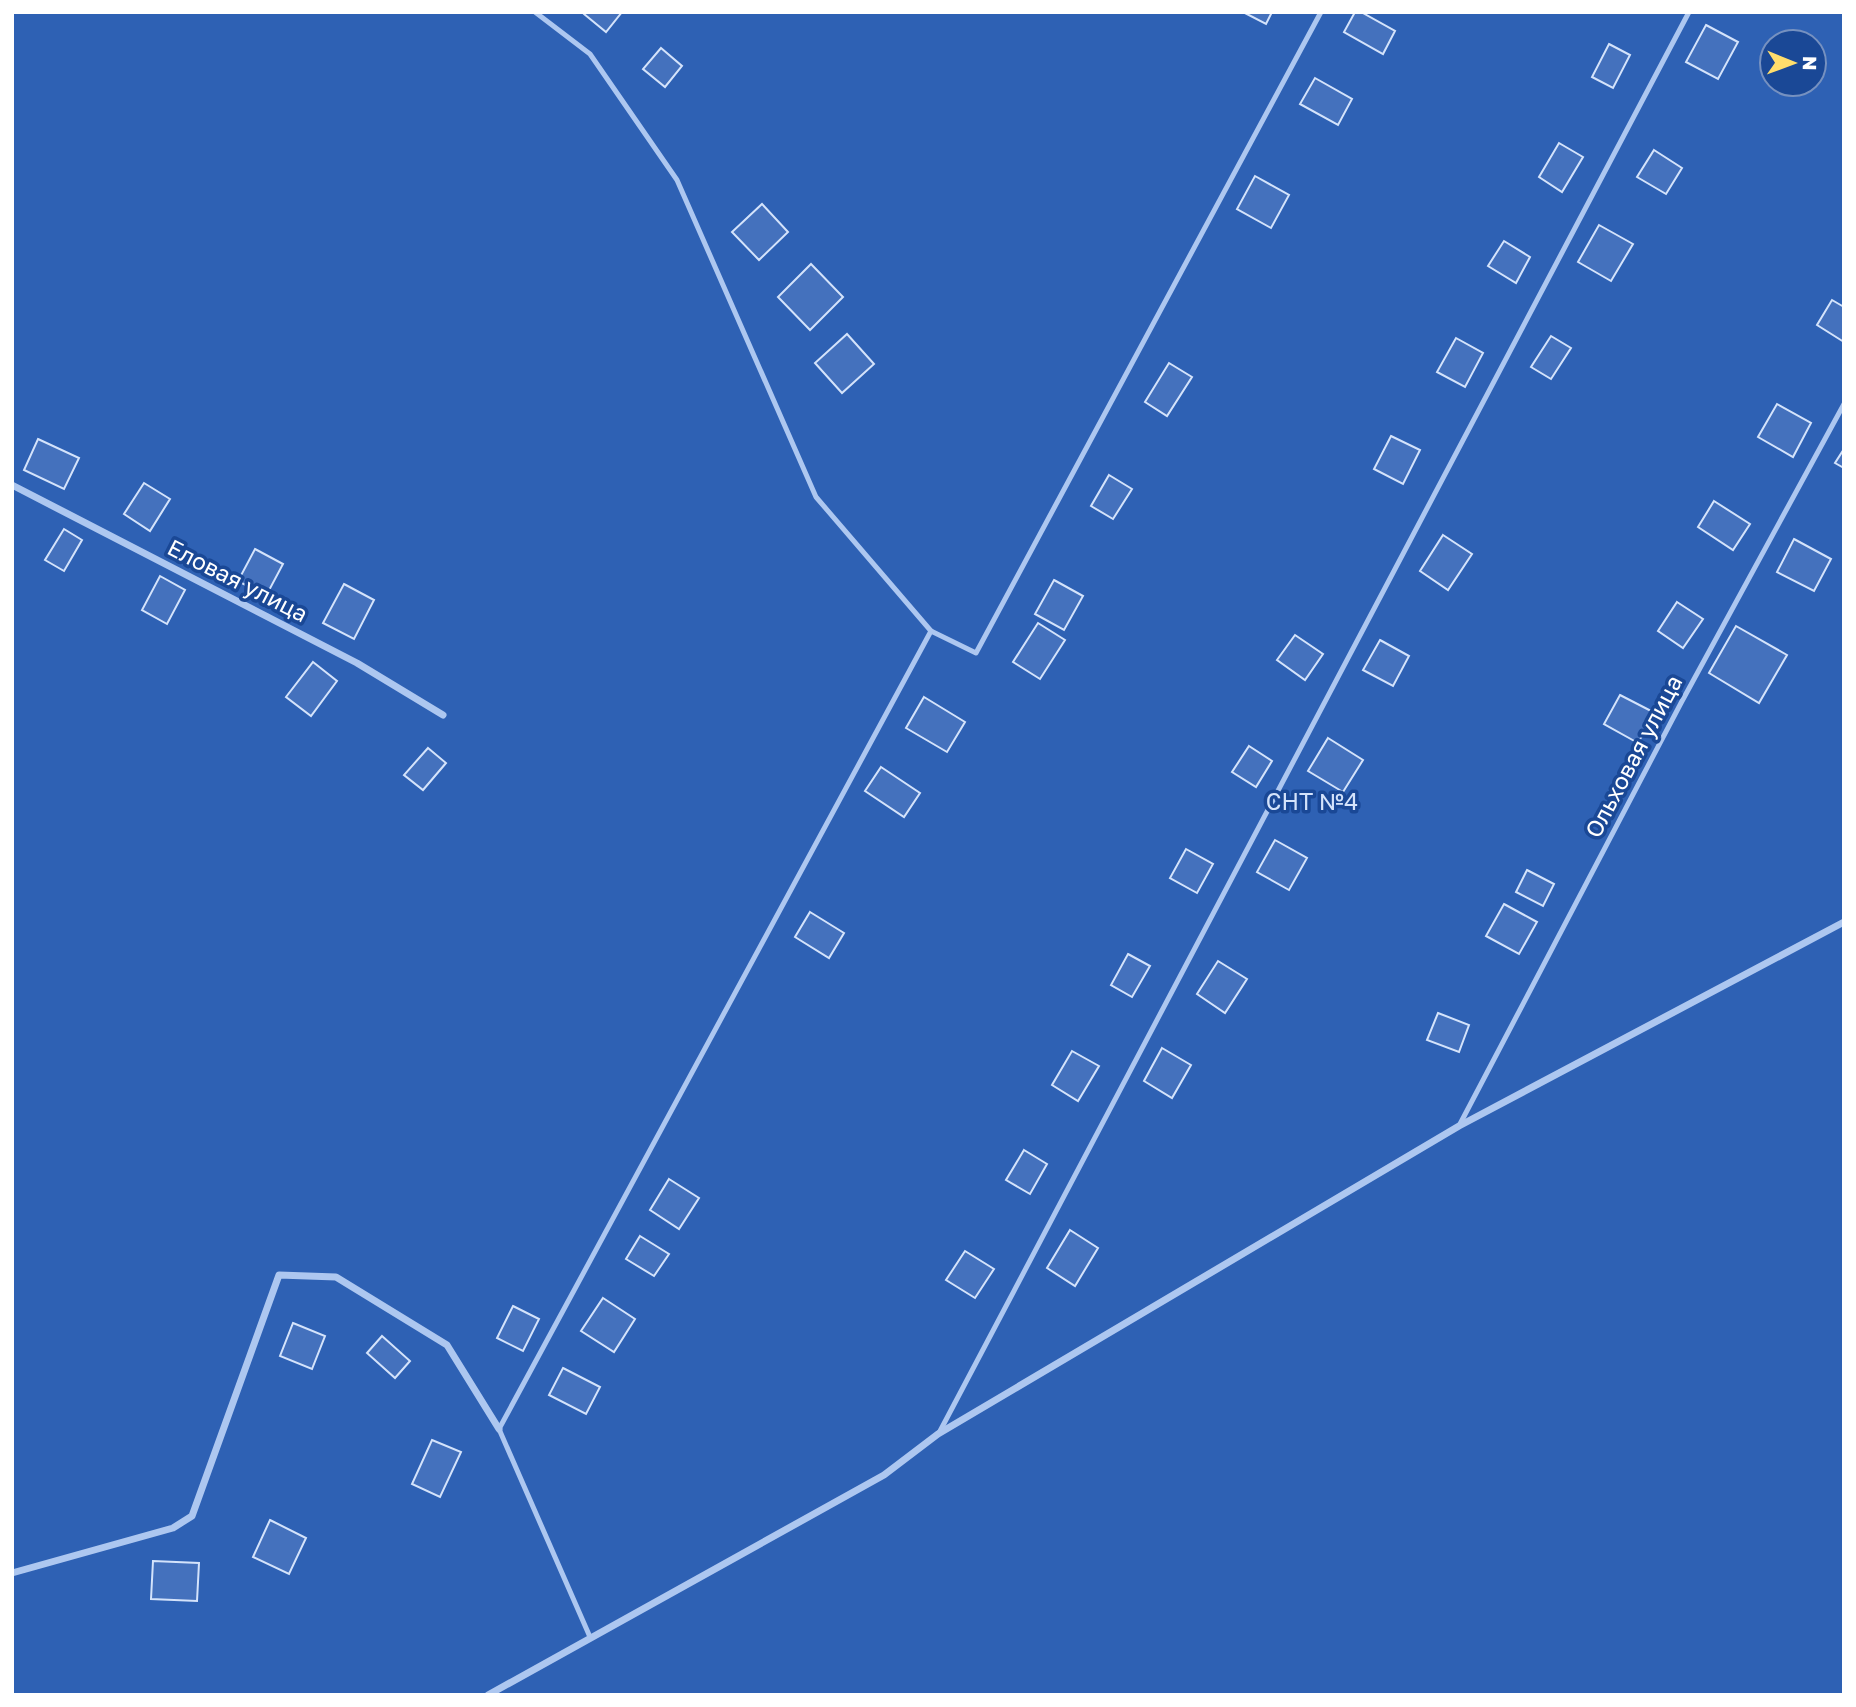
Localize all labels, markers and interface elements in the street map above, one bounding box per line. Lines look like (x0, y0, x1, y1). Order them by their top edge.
north arrow (1758, 28, 1828, 98)
text: N (1799, 56, 1822, 71)
street label: Еловая улица (163, 533, 313, 627)
street label: Ольховая улица (1578, 670, 1688, 842)
park label: СНТ №4 (1266, 787, 1358, 815)

